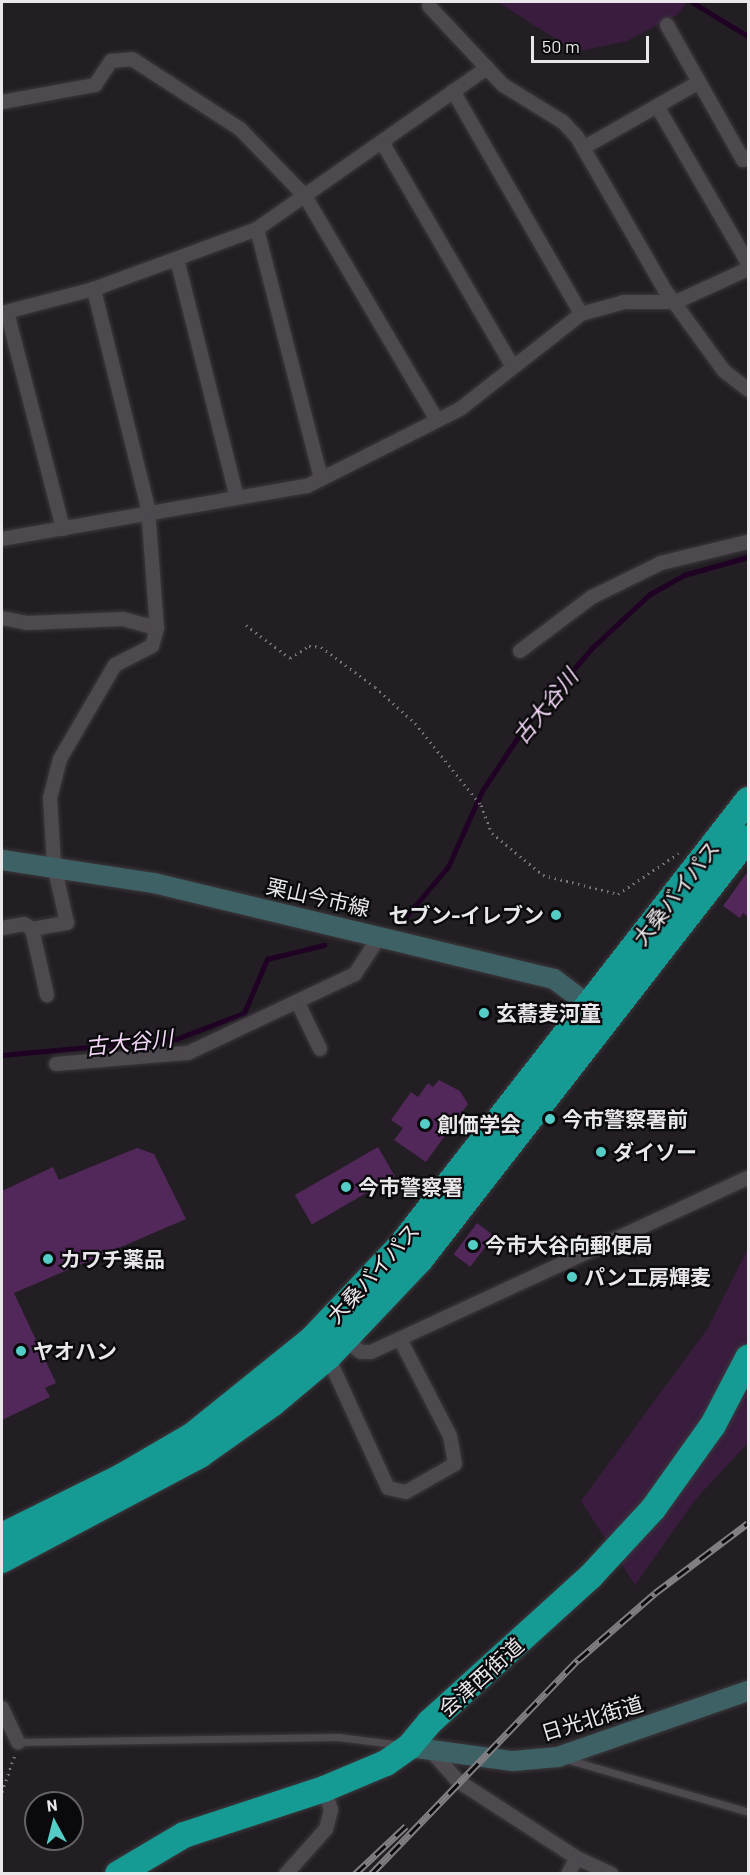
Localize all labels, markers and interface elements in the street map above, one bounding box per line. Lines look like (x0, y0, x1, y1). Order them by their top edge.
scale bar (534, 24, 652, 62)
text: 50 m (542, 35, 580, 57)
water label: 古大谷川 (507, 663, 583, 749)
street label: 大桑バイパス (627, 836, 725, 950)
street label: 栗山今市線 (264, 873, 372, 921)
place label: セブン-イレブン (388, 902, 544, 928)
marker: セブン-イレブン (549, 908, 563, 922)
place label: 玄蕎麦河童 (496, 1000, 601, 1026)
marker: 玄蕎麦河童 (477, 1006, 491, 1020)
water label: 古大谷川 (84, 1024, 174, 1060)
place label: 今市警察署前 (562, 1106, 688, 1132)
place label: 創価学会 (437, 1111, 521, 1137)
marker: 今市警察署前 (543, 1112, 557, 1126)
marker: 創価学会 (418, 1117, 432, 1131)
place label: ダイソー (613, 1139, 697, 1165)
marker: ダイソー (594, 1145, 608, 1159)
place label: 今市警察署 (358, 1174, 463, 1200)
marker: 今市警察署 (339, 1180, 353, 1194)
street label: 大桑バイパス (321, 1218, 425, 1328)
place label: 今市大谷向郵便局 (485, 1232, 653, 1258)
marker: 今市大谷向郵便局 (466, 1238, 480, 1252)
place label: カワチ薬品 (60, 1246, 165, 1272)
marker: カワチ薬品 (41, 1252, 55, 1266)
place label: パン工房輝麦 (584, 1264, 710, 1290)
marker: パン工房輝麦 (565, 1270, 579, 1284)
place label: ヤオハン (33, 1338, 117, 1364)
marker: ヤオハン (14, 1344, 28, 1358)
street label: 会津西街道 (434, 1633, 528, 1721)
street label: 日光北街道 (538, 1691, 646, 1745)
north arrow (24, 1791, 84, 1851)
text: N (46, 1795, 58, 1815)

